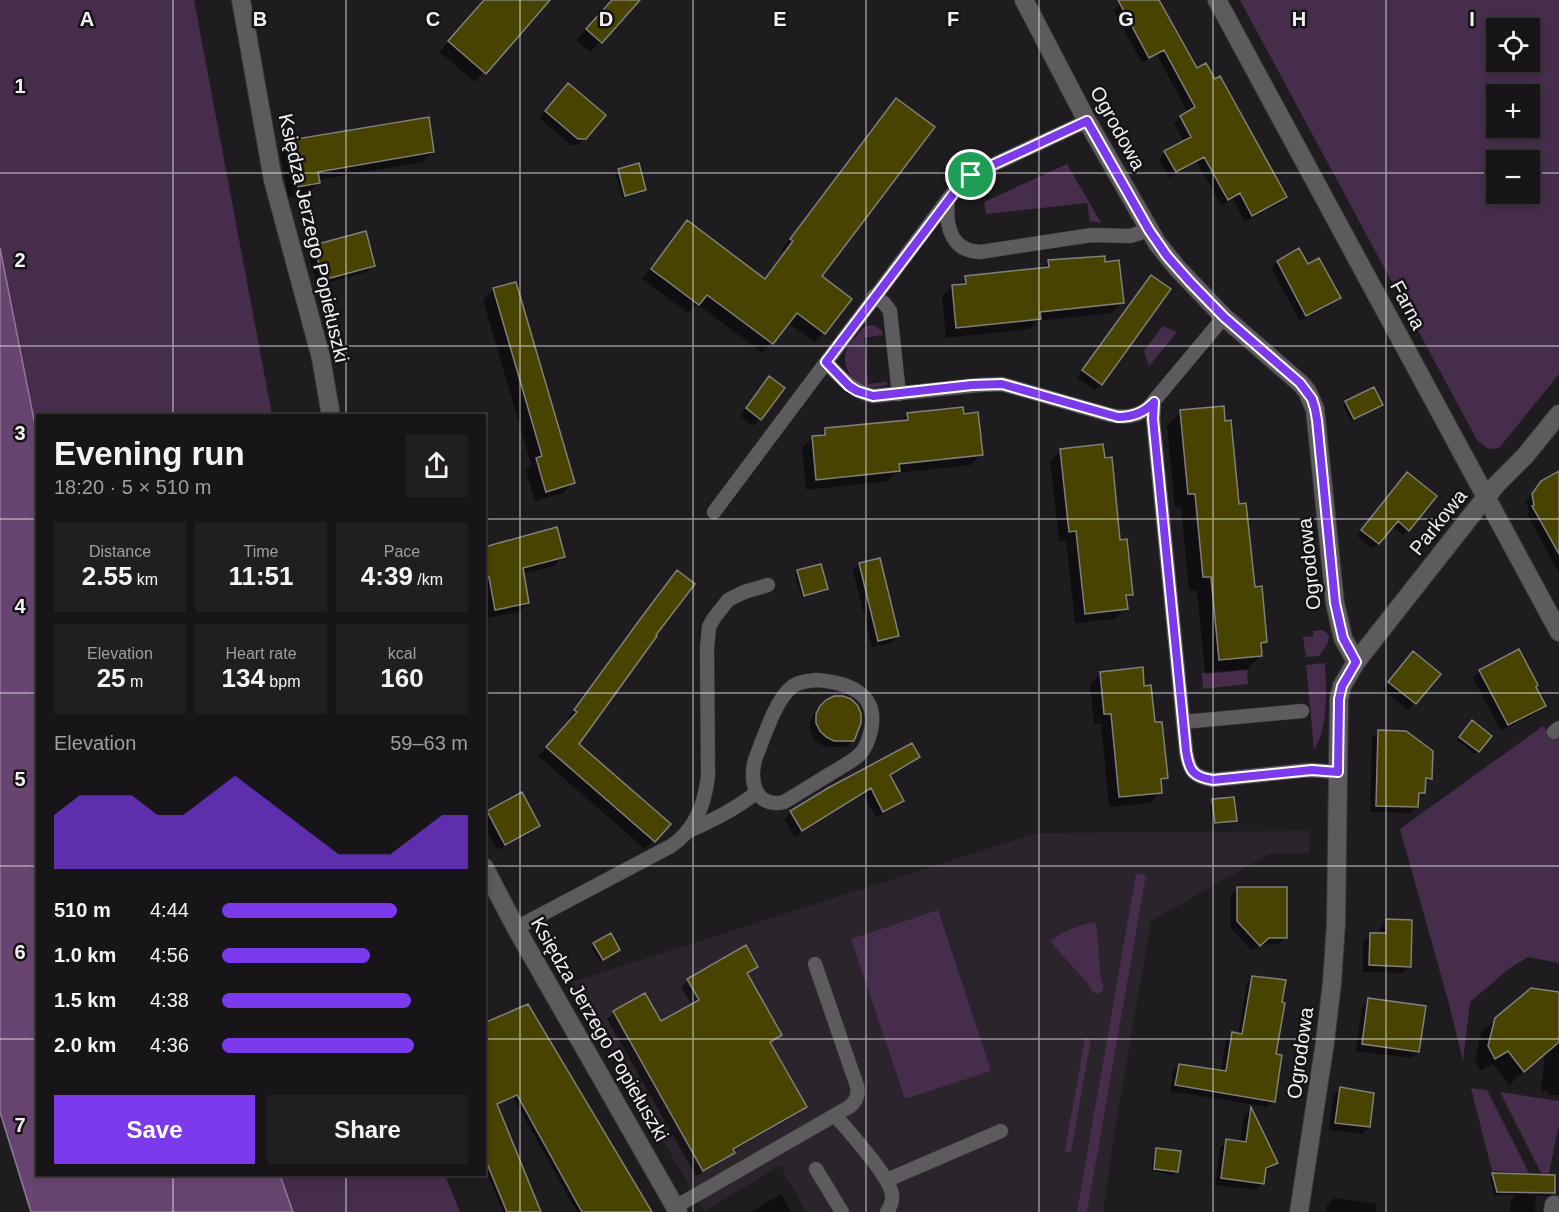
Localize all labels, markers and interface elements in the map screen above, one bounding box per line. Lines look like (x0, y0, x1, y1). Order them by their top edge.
text: A (80, 8, 94, 30)
text: B (253, 8, 267, 30)
text: C (426, 8, 440, 30)
text: D (599, 8, 613, 30)
text: E (773, 8, 787, 30)
text: F (947, 8, 959, 30)
text: G (1118, 8, 1134, 30)
text: H (1292, 8, 1306, 30)
text: I (1469, 8, 1475, 30)
map controls (1486, 18, 1540, 204)
button: locate (1486, 18, 1540, 72)
text: 1 (14, 75, 26, 97)
street label: Ogrodowa (1086, 82, 1150, 174)
button: + (1486, 84, 1540, 138)
street label: Księdza Jerzego Popiełuszki (275, 111, 353, 365)
pin (945, 149, 996, 200)
button: − (1486, 150, 1540, 204)
icon: arrive (954, 158, 987, 191)
text: 2 (14, 249, 26, 271)
street label: Farna (1386, 277, 1430, 334)
text: 3 (14, 422, 26, 444)
button: share (405, 434, 468, 497)
text: Evening run (54, 435, 245, 472)
text: 18:20 · 5 × 510 m (54, 476, 211, 498)
street label: Parkowa (1405, 484, 1472, 559)
street label: Ogrodowa (1293, 516, 1325, 611)
text: Distance (89, 543, 151, 560)
text: Time (244, 543, 278, 560)
text: Pace (384, 543, 420, 560)
text: 2.55 (82, 561, 132, 591)
text: 11:51 (228, 561, 294, 591)
text: 4:39 (361, 561, 413, 591)
text: km (132, 571, 158, 588)
text: /km (413, 571, 443, 588)
text: 4 (14, 595, 26, 617)
text: Elevation (87, 645, 153, 662)
text: Heart rate (225, 645, 297, 662)
text: kcal (388, 645, 416, 662)
text: 25 (97, 663, 126, 693)
text: 134 (222, 663, 265, 693)
text: 160 (380, 663, 424, 693)
text: m (126, 673, 143, 690)
text: bpm (265, 673, 300, 690)
text: Elevation (54, 732, 136, 754)
text: 59–63 m (390, 732, 468, 754)
text: 5 (14, 768, 26, 790)
text: 510 m (54, 899, 111, 921)
text: 4:44 (150, 899, 189, 921)
street label: Księdza Jerzego Popiełuszki (527, 913, 673, 1145)
text: 6 (14, 941, 26, 963)
text: 1.0 km (54, 944, 116, 966)
text: 4:56 (150, 944, 189, 966)
text: 1.5 km (54, 989, 116, 1011)
text: 4:38 (150, 989, 189, 1011)
street label: Ogrodowa (1283, 1005, 1317, 1100)
text: 2.0 km (54, 1034, 116, 1056)
text: 4:36 (150, 1034, 189, 1056)
button: Save (54, 1095, 255, 1164)
button: Share (267, 1095, 468, 1164)
text: 7 (14, 1114, 26, 1136)

